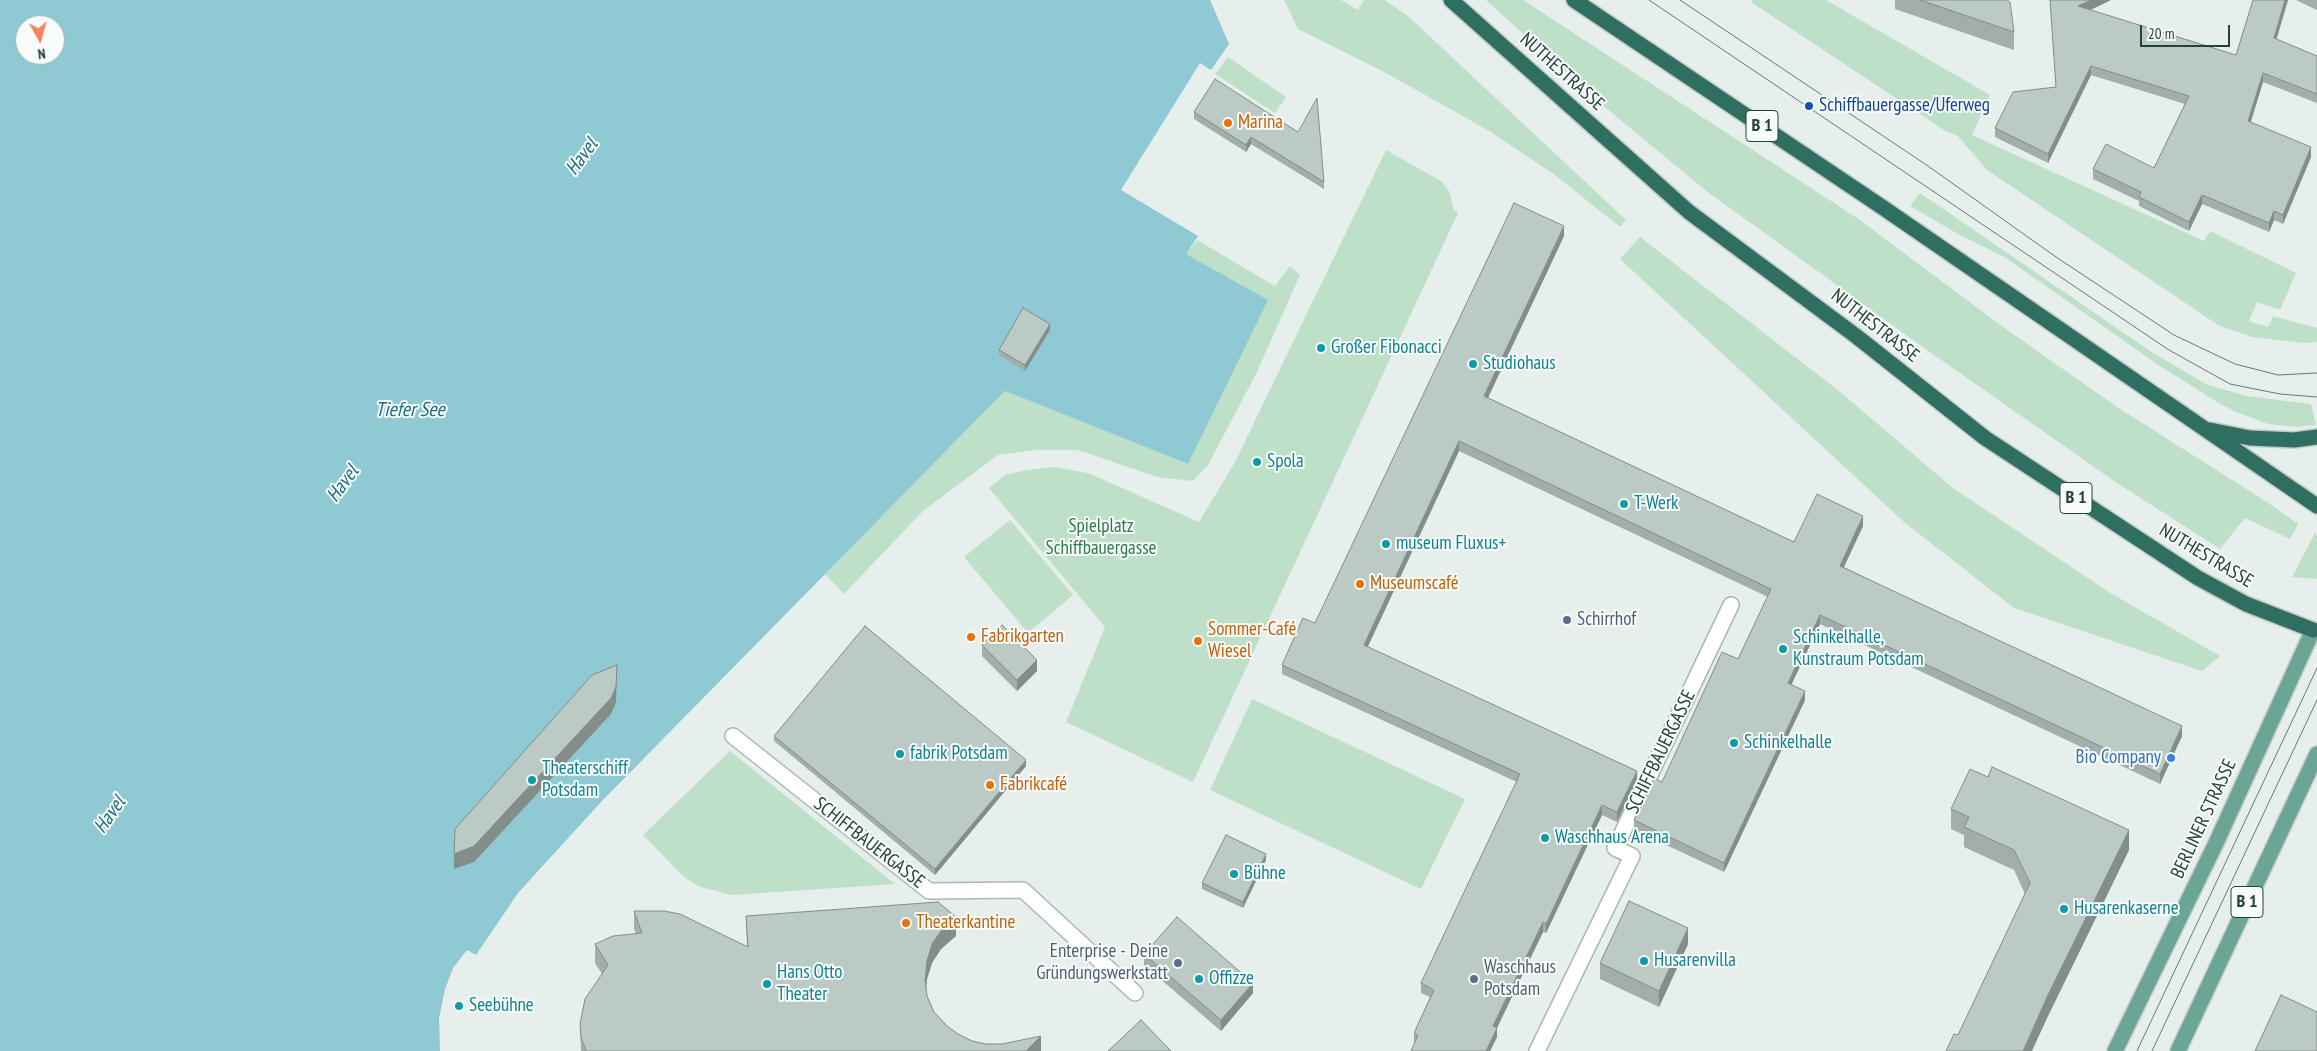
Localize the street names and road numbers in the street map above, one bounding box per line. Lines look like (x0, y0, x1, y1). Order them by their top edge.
street label: NUTHESTRASSE (1515, 28, 1609, 116)
road number: B 1 (1746, 110, 1778, 142)
street label: NUTHESTRASSE (1826, 284, 1924, 368)
road number: B 1 (2060, 482, 2092, 514)
street label: NUTHESTRASSE (2155, 519, 2257, 593)
street label: SCHIFFBAUERGASSE (1621, 687, 1701, 817)
street label: BERLINER STRASSE (2166, 756, 2242, 882)
street label: SCHIFFBAUERGASSE (809, 793, 929, 893)
road number: B 1 (2231, 886, 2263, 918)

